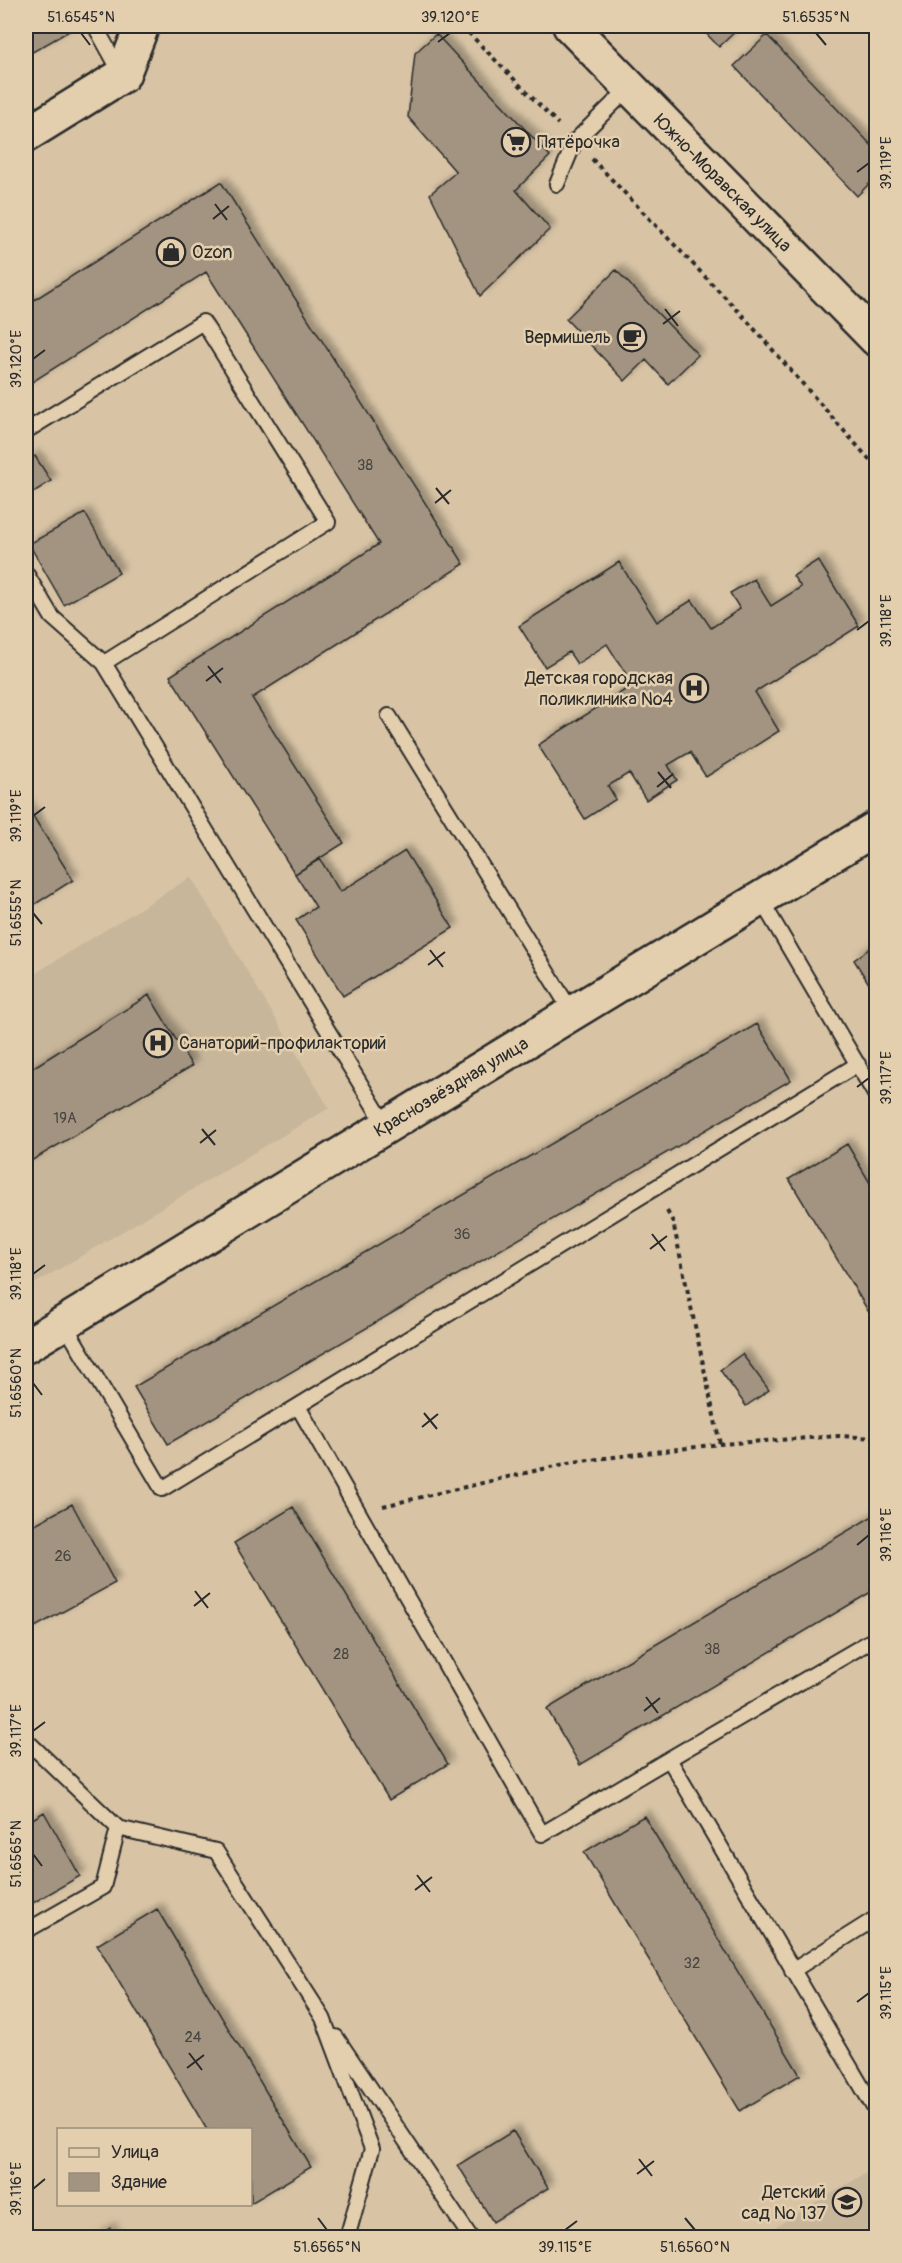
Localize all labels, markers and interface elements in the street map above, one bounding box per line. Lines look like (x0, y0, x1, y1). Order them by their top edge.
text: 51.6545°N (47, 8, 115, 27)
text: 39.120°E (421, 8, 479, 27)
text: 51.6535°N (782, 8, 850, 27)
street label: Южно-Моравская улица (649, 110, 796, 257)
supermarket icon: Пятёрочка (500, 126, 532, 158)
place label: Пятёрочка (537, 131, 620, 154)
text: 39.119°E (877, 136, 896, 190)
shop icon: Ozon (155, 236, 187, 268)
place label: Ozon (192, 241, 232, 264)
cafe icon: Вермишель (616, 321, 648, 353)
place label: Вермишель (524, 326, 611, 349)
text: 39.120°E (7, 330, 26, 388)
house number: 38 (357, 456, 373, 475)
text: 39.118°E (877, 594, 896, 648)
place label: Детская городская поликлиника №4 (524, 667, 674, 711)
hospital icon: Детская городская поликлиника №4 (678, 672, 710, 704)
text: 39.119°E (7, 789, 26, 843)
text: 51.6555°N (7, 879, 26, 947)
hospital icon: Cанаторий-профилакторий (142, 1027, 174, 1059)
place label: Cанаторий-профилакторий (179, 1032, 386, 1055)
street label: Краснозвёздная улица (370, 1032, 533, 1143)
text: 39.117°E (877, 1051, 896, 1105)
house number: 19А (53, 1109, 77, 1128)
house number: 36 (453, 1225, 471, 1244)
text: 39.118°E (7, 1247, 26, 1301)
text: 51.6560°N (7, 1348, 26, 1418)
text: 39.116°E (877, 1508, 896, 1562)
house number: 26 (54, 1547, 72, 1566)
house number: 38 (704, 1640, 720, 1659)
house number: 28 (333, 1645, 349, 1664)
text: 39.117°E (7, 1704, 26, 1758)
text: 51.6565°N (7, 1820, 26, 1888)
house number: 32 (684, 1954, 700, 1973)
text: 39.115°E (877, 1966, 896, 2020)
house number: 24 (184, 2028, 202, 2047)
legend (57, 2128, 252, 2206)
text: Улица (111, 2141, 159, 2164)
text: 39.116°E (7, 2162, 26, 2216)
text: Здание (111, 2171, 167, 2194)
place label: Детский сад № 137 (741, 2181, 826, 2225)
school or university icon: Детский сад № 137 (831, 2186, 863, 2218)
text: 51.6565°N (293, 2238, 361, 2257)
text: 39.115°E (538, 2238, 592, 2257)
text: 51.6560°N (660, 2238, 730, 2257)

